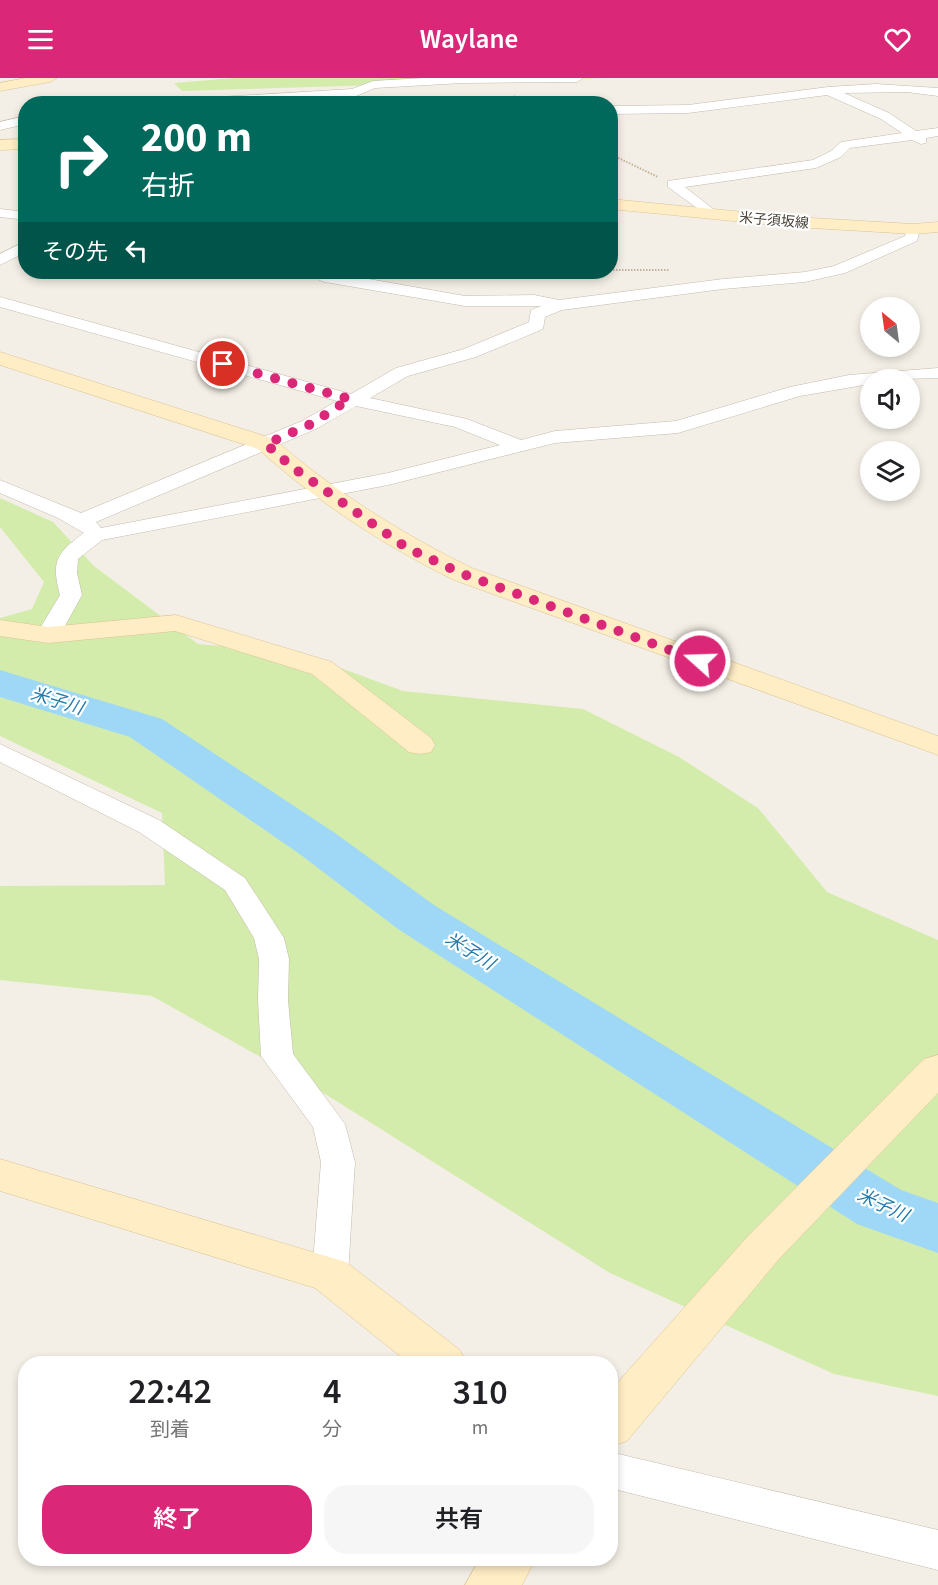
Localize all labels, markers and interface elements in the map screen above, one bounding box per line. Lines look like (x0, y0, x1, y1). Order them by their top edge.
text: Waylane (420, 20, 518, 59)
icon: menu (24, 23, 57, 56)
icon: heart (881, 23, 914, 56)
text: 200 m (141, 108, 252, 168)
icon: right (42, 120, 120, 198)
text: 右折 (141, 167, 195, 206)
street label: 米子須坂線 (738, 208, 810, 234)
icon: left (120, 234, 153, 267)
text: その先 (42, 236, 108, 268)
north arrow (860, 297, 920, 357)
map controls (860, 297, 920, 501)
pin (197, 338, 248, 389)
icon: arrive (206, 347, 239, 380)
button: sound (860, 369, 920, 429)
button: layers (860, 441, 920, 501)
position arrow (668, 629, 732, 693)
water label: 米子川 (27, 682, 88, 722)
water label: 米子川 (440, 927, 501, 977)
water label: 米子川 (853, 1183, 914, 1229)
text: 22:42 (128, 1366, 212, 1417)
text: 4 (323, 1366, 341, 1417)
text: 310 (452, 1367, 508, 1418)
text: m (472, 1414, 488, 1442)
text: 到着 (150, 1416, 190, 1444)
text: 分 (322, 1416, 342, 1444)
button: 終了 (42, 1485, 312, 1554)
button: 共有 (324, 1485, 594, 1554)

